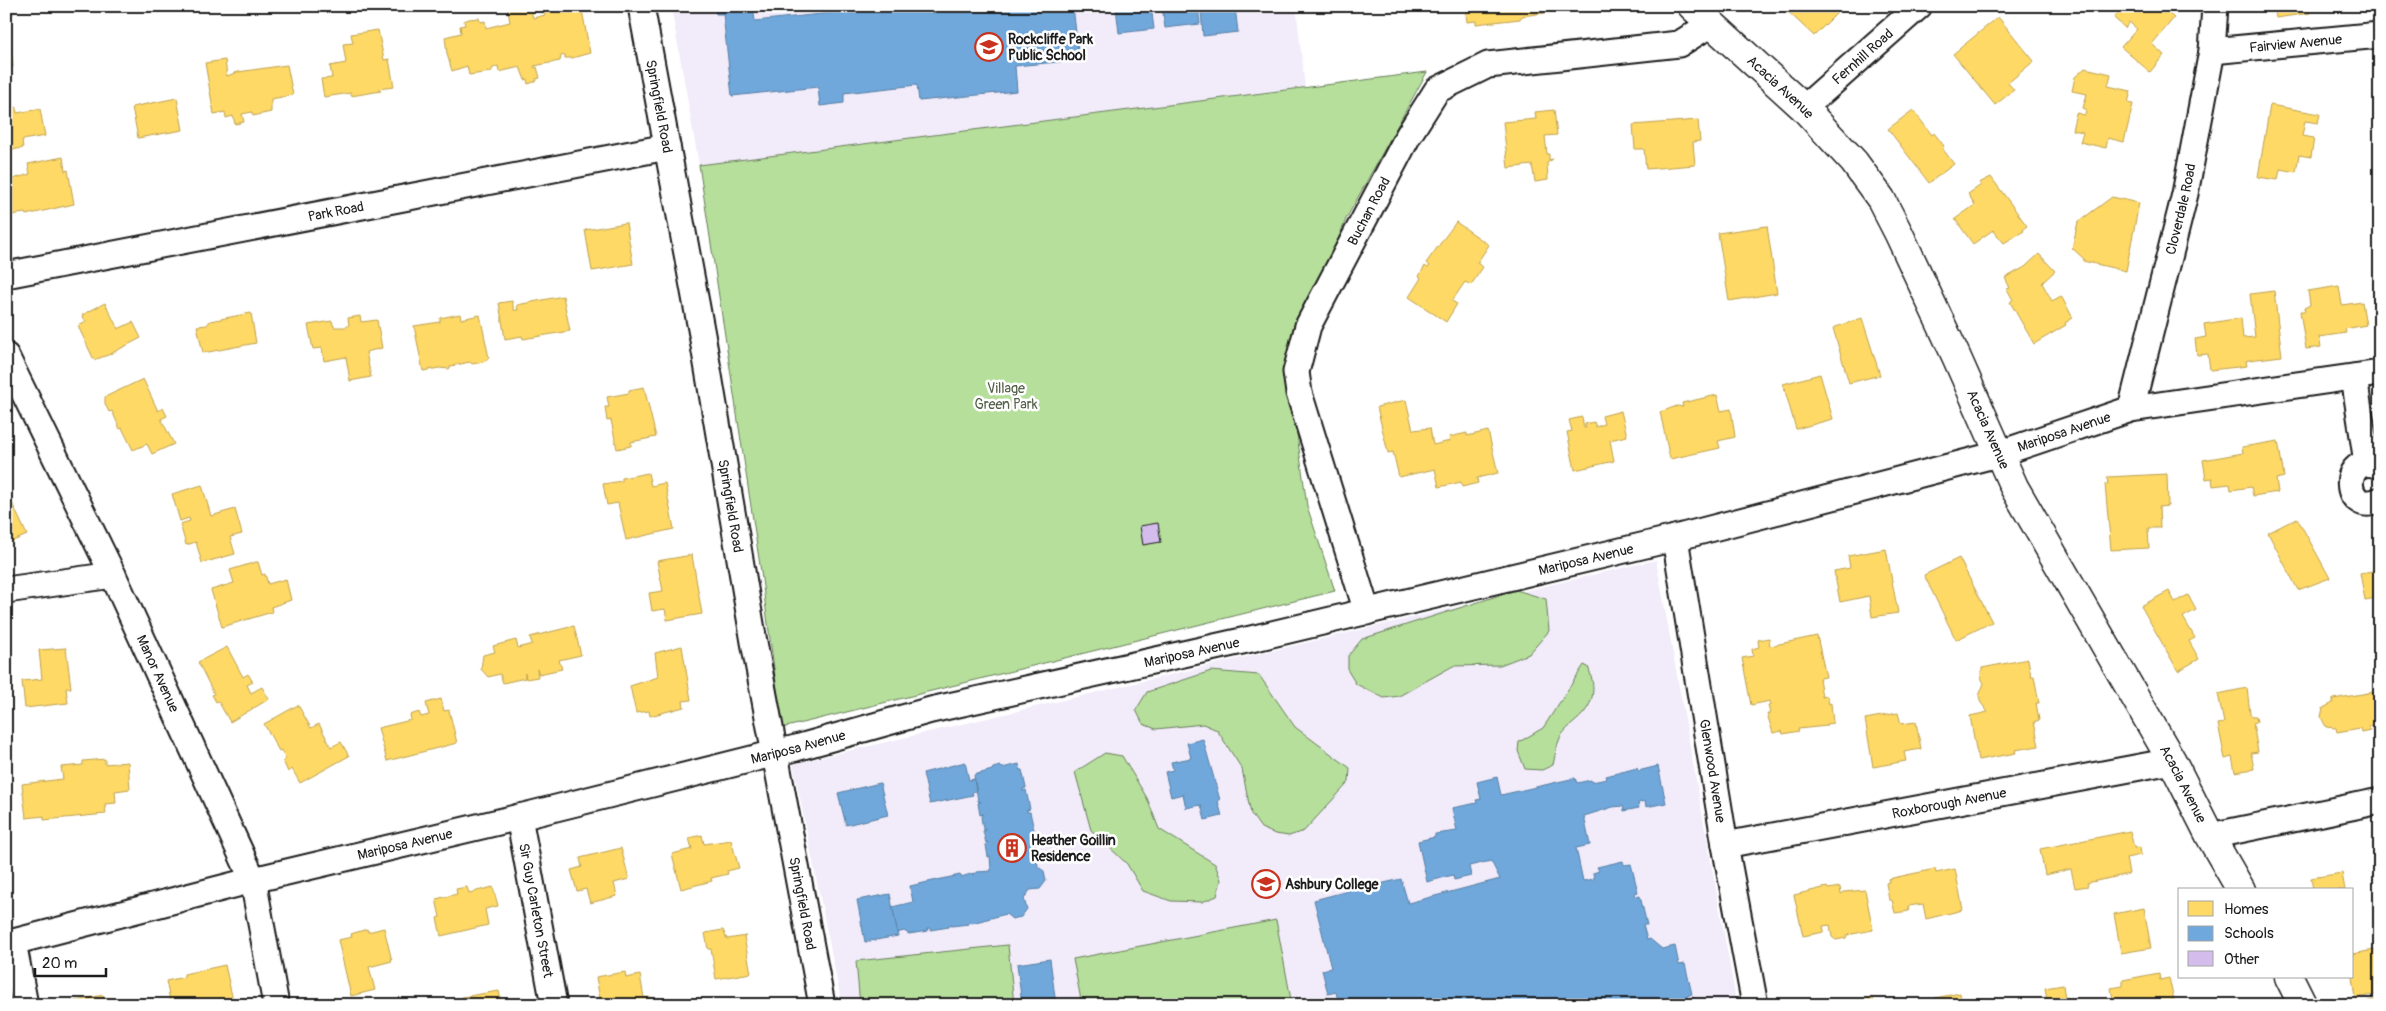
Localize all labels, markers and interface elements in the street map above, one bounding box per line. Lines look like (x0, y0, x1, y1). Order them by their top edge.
street label: Fernhill Road (1829, 25, 1897, 88)
place label: Rockcliffe Park Public School (1008, 31, 1093, 64)
street label: Fairview Avenue (2249, 31, 2343, 56)
school or university icon: Rockcliffe Park Public School (974, 32, 1004, 62)
street label: Acacia Avenue (1743, 52, 1817, 122)
street label: Springfield Road (642, 58, 676, 155)
street label: Cloverdale Road (2162, 162, 2200, 257)
street label: Buchan Road (1344, 174, 1394, 248)
street label: Park Road (307, 198, 365, 225)
park label: Village Green Park (975, 380, 1038, 413)
street label: Acacia Avenue (1963, 387, 2013, 472)
street label: Mariposa Avenue (2015, 408, 2113, 456)
street label: Springfield Road (714, 458, 747, 554)
street label: Mariposa Avenue (1537, 540, 1635, 579)
street label: Manor Avenue (133, 632, 183, 715)
street label: Mariposa Avenue (1143, 634, 1241, 671)
street label: Glenwood Avenue (1696, 718, 1729, 824)
street label: Mariposa Avenue (749, 726, 847, 768)
street label: Acacia Avenue (2156, 742, 2210, 826)
street label: Roxborough Avenue (1891, 784, 2008, 822)
street label: Mariposa Avenue (356, 825, 454, 864)
place label: Heather Goillin Residence (1031, 832, 1116, 865)
building icon: Heather Goillin Residence (997, 833, 1027, 863)
street label: Sir Guy Carleton Street (515, 842, 557, 980)
street label: Springfield Road (785, 856, 820, 952)
school or university icon: Ashbury College (1251, 869, 1281, 899)
place label: Ashbury College (1285, 876, 1380, 893)
legend (2178, 888, 2354, 978)
text: Homes (2224, 900, 2269, 919)
text: Schools (2224, 924, 2274, 943)
scale bar (35, 946, 106, 978)
text: Other (2224, 950, 2260, 969)
text: 20 m (42, 954, 77, 973)

